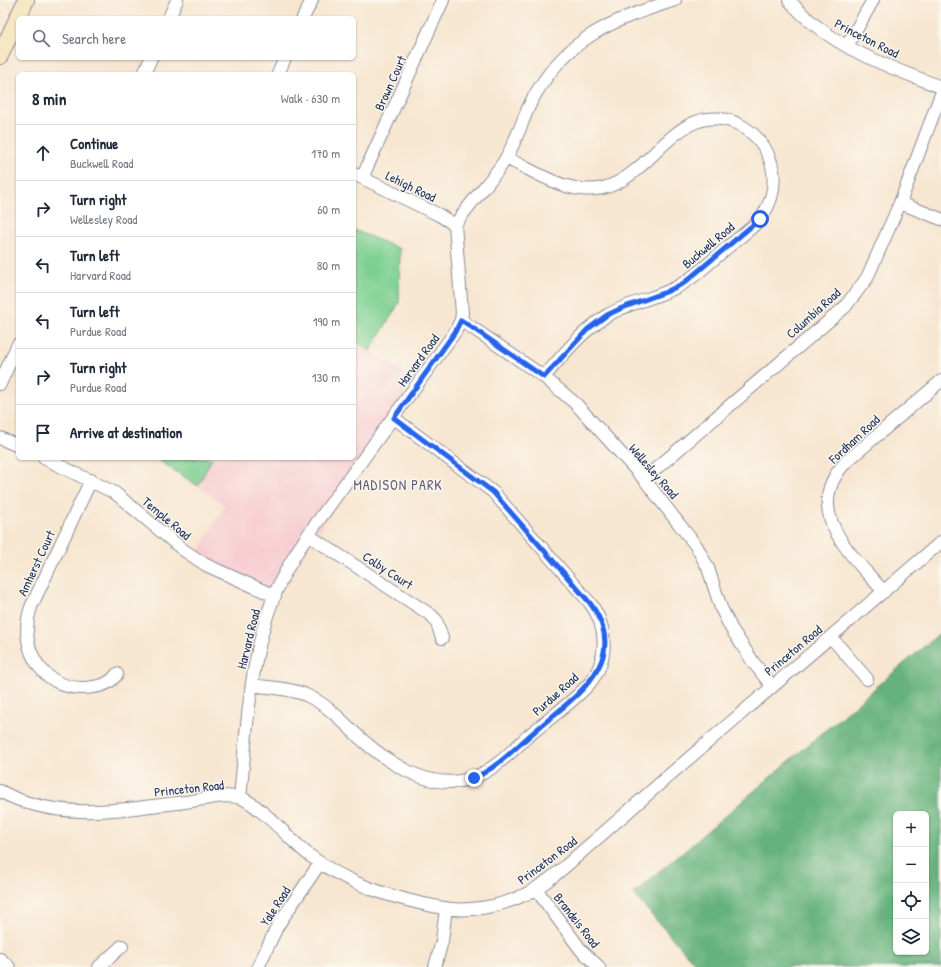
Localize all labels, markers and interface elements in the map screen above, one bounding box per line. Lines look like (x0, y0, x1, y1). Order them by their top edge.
street label: Princeton Road (832, 14, 902, 62)
search box (16, 16, 356, 60)
icon: search (30, 27, 52, 49)
text: Search here (62, 28, 126, 49)
street label: Brown Court (370, 52, 410, 114)
text: 8 min (32, 87, 66, 110)
text: Walk · 630 m (281, 89, 340, 107)
text: Continue (70, 133, 118, 154)
icon: ahead (32, 142, 54, 164)
text: 170 m (311, 144, 340, 162)
text: Buckwell Road (70, 154, 133, 172)
street label: Lehigh Road (383, 166, 439, 206)
text: Turn right (70, 189, 126, 210)
icon: right (32, 198, 54, 220)
text: 60 m (317, 200, 340, 218)
text: Wellesley Road (70, 210, 137, 228)
route start (751, 210, 769, 228)
street label: Buckwell Road (678, 218, 738, 272)
text: Turn left (70, 245, 120, 266)
icon: left (32, 254, 54, 276)
text: 80 m (317, 256, 340, 274)
text: Harvard Road (70, 266, 131, 284)
street label: Columbia Road (782, 284, 844, 342)
text: Turn left (70, 301, 120, 322)
icon: left (32, 310, 54, 332)
text: 190 m (313, 312, 340, 330)
text: Purdue Road (70, 322, 126, 340)
street label: Harvard Road (393, 330, 443, 390)
text: Turn right (70, 357, 126, 378)
icon: right (32, 366, 54, 388)
text: 130 m (312, 368, 340, 386)
text: Purdue Road (70, 378, 126, 396)
street label: Fordham Road (824, 411, 884, 468)
icon: arrive (32, 422, 54, 444)
text: Arrive at destination (70, 422, 182, 443)
street label: Wellesley Road (625, 440, 683, 502)
district label: MADISON PARK (353, 475, 443, 494)
street label: Temple Road (139, 492, 195, 544)
street label: Amherst Court (13, 527, 59, 599)
street label: Colby Court (359, 547, 417, 593)
street label: Harvard Road (232, 607, 264, 671)
street label: Princeton Road (760, 621, 826, 679)
street label: Purdue Road (528, 669, 582, 719)
route end (465, 769, 483, 787)
street label: Princeton Road (153, 775, 225, 801)
map controls (893, 811, 929, 955)
button: + (893, 811, 929, 847)
street label: Princeton Road (514, 832, 580, 888)
button: − (893, 847, 929, 883)
street label: Yale Road (256, 883, 294, 929)
button: locate (893, 883, 929, 919)
street label: Brandeis Road (550, 889, 604, 951)
button: layers (893, 919, 929, 955)

